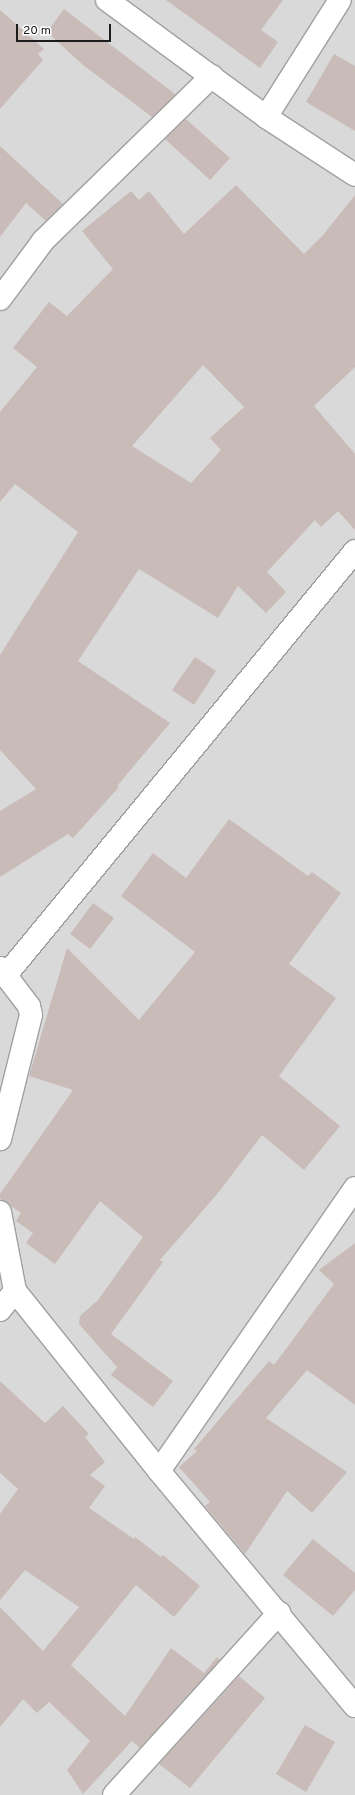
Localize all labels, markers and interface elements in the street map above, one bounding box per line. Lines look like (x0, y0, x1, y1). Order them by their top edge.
scale bar (18, 16, 113, 42)
text: 20 m (23, 23, 51, 39)

